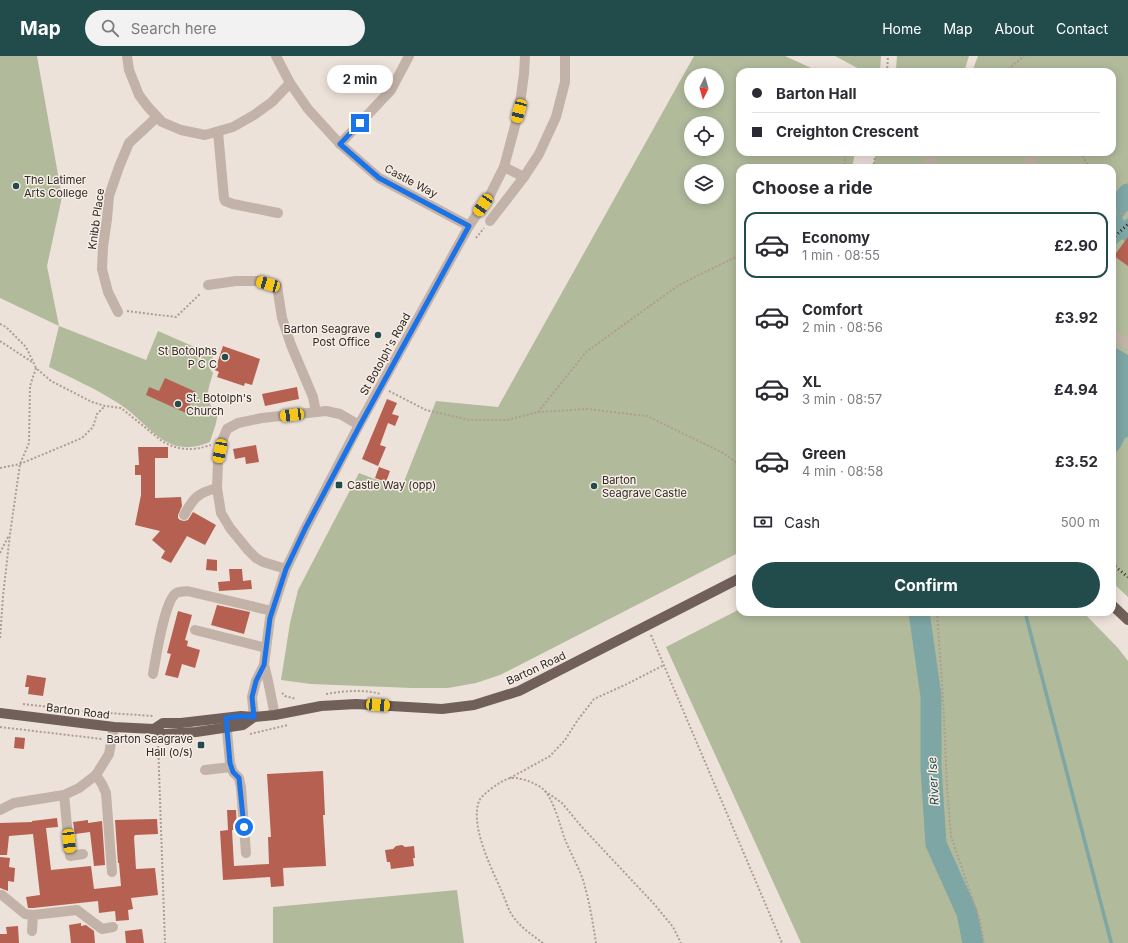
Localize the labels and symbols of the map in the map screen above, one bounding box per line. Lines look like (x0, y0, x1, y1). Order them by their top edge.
callout: 2 min (327, 65, 393, 93)
north arrow (684, 68, 724, 108)
car (510, 98, 528, 124)
route end (351, 114, 369, 132)
street label: Castle Way (382, 161, 440, 201)
place label: The Latimer Arts College (24, 173, 88, 200)
marker: The Latimer Arts College (11, 181, 21, 191)
street label: Knibb Place (85, 187, 107, 251)
car (471, 192, 495, 218)
car (255, 275, 281, 293)
street label: St Botolph's Road (357, 310, 413, 398)
place label: Barton Seagrave Post Office (284, 322, 370, 349)
marker: Barton Seagrave Post Office (373, 330, 383, 340)
place label: St Botolphs P C C (158, 344, 217, 371)
marker: St Botolphs P C C (220, 352, 230, 362)
place label: St. Botolph's Church (186, 391, 252, 418)
marker: St. Botolph's Church (173, 399, 183, 409)
car (279, 408, 305, 422)
car (212, 438, 228, 464)
place label: Barton Seagrave Castle (602, 473, 687, 500)
place label: Castle Way (opp) (347, 478, 436, 492)
marker: Castle Way (opp) (334, 480, 344, 490)
marker: Barton Seagrave Castle (589, 481, 599, 491)
street label: Barton Road (504, 648, 568, 688)
car (366, 698, 390, 712)
street label: Barton Road (45, 700, 111, 722)
place label: Barton Seagrave Hall (o/s) (107, 732, 193, 759)
marker: Barton Seagrave Hall (o/s) (196, 740, 206, 750)
water label: River Ise (924, 756, 942, 806)
route start (235, 818, 253, 836)
car (62, 828, 76, 854)

